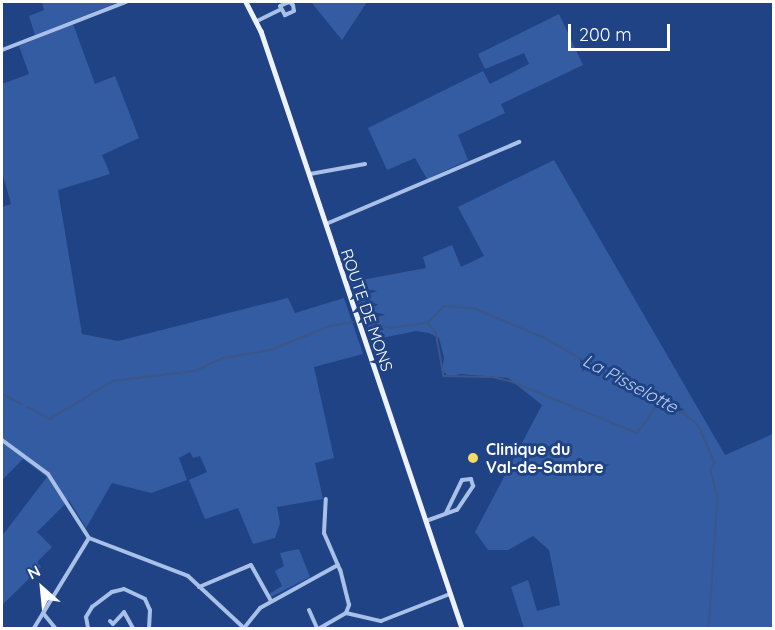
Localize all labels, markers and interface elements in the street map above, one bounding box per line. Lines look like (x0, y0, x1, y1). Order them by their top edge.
scale bar (571, 12, 673, 50)
text: 200 m (579, 23, 632, 46)
street label: ROUTE DE MONS (337, 246, 397, 374)
water label: La Pisselotte (579, 350, 681, 418)
place label: Clinique du Val-de-Sambre (486, 439, 604, 477)
marker: Clinique du Val-de-Sambre (464, 449, 482, 467)
north arrow (12, 558, 72, 618)
text: N (24, 560, 44, 584)

